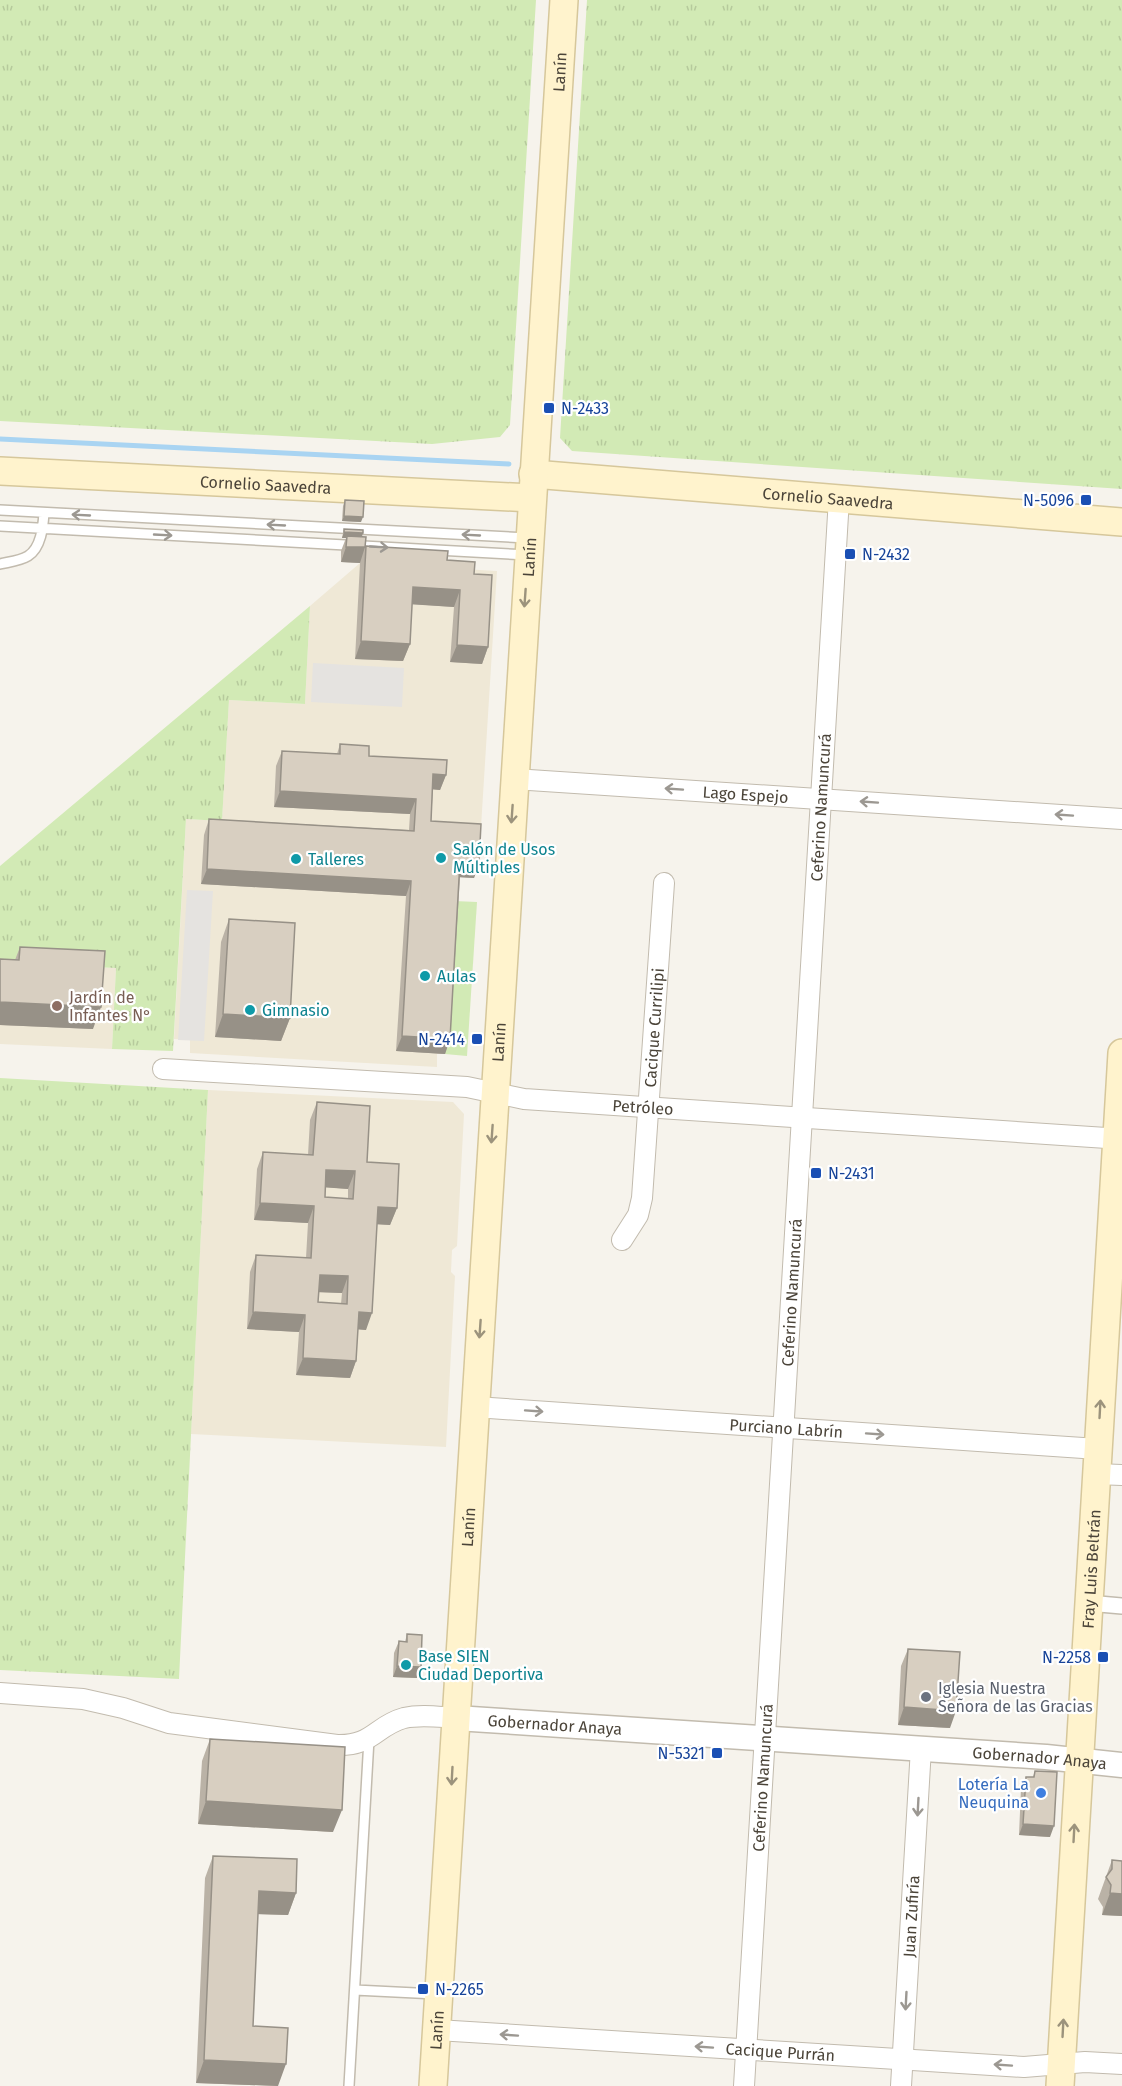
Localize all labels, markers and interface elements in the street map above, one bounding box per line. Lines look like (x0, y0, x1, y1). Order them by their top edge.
street label: Lanín (549, 51, 570, 92)
place label: N-2433 (561, 399, 609, 418)
marker: N-2433 (542, 401, 556, 415)
street label: Cornelio Saavedra (200, 472, 332, 497)
street label: Cornelio Saavedra (762, 483, 894, 513)
place label: N-5096 (1023, 491, 1074, 510)
marker: N-5096 (1079, 493, 1093, 507)
one-way arrow (72, 509, 92, 520)
one-way arrow (266, 519, 286, 530)
one-way arrow (153, 530, 173, 541)
one-way arrow (461, 530, 481, 541)
street label: Lanín (518, 537, 540, 577)
one-way arrow (368, 541, 388, 552)
place label: N-2432 (862, 545, 910, 564)
marker: N-2432 (843, 547, 857, 561)
one-way arrow (520, 588, 531, 608)
street label: Ceferino Namuncurá (807, 733, 834, 882)
street label: Lago Espejo (702, 782, 789, 807)
one-way arrow (665, 784, 685, 795)
one-way arrow (860, 797, 880, 808)
one-way arrow (506, 803, 517, 823)
one-way arrow (1054, 810, 1074, 821)
place label: Salón de Usos Múltiples (453, 840, 555, 877)
place label: Talleres (308, 850, 364, 869)
marker: Salón de Usos Múltiples (434, 851, 448, 865)
marker: Talleres (289, 852, 303, 866)
place label: Aulas (437, 967, 476, 986)
street label: Cacique Currilipi (640, 967, 668, 1088)
marker: Aulas (418, 969, 432, 983)
place label: Jardín de Infantes N° (69, 988, 151, 1025)
marker: Jardín de Infantes N° (50, 999, 64, 1013)
place label: Gimnasio (262, 1001, 330, 1020)
marker: Gimnasio (243, 1003, 257, 1017)
street label: Lanín (488, 1022, 509, 1063)
place label: N-2414 (418, 1030, 465, 1049)
marker: N-2414 (470, 1032, 484, 1046)
street label: Petróleo (612, 1095, 674, 1118)
one-way arrow (486, 1124, 497, 1144)
place label: N-2431 (828, 1164, 875, 1183)
marker: N-2431 (809, 1166, 823, 1180)
street label: Ceferino Namuncurá (778, 1218, 805, 1367)
one-way arrow (474, 1318, 485, 1338)
one-way arrow (1095, 1399, 1106, 1419)
one-way arrow (523, 1405, 543, 1416)
street label: Purciano Labrín (729, 1415, 844, 1441)
one-way arrow (864, 1429, 884, 1440)
street label: Lanín (457, 1507, 479, 1548)
street label: Fray Luis Beltrán (1078, 1509, 1104, 1629)
place label: Base SIEN Ciudad Deportiva (418, 1647, 544, 1684)
place label: N-2258 (1042, 1648, 1091, 1667)
marker: N-2258 (1096, 1650, 1110, 1664)
marker: Base SIEN Ciudad Deportiva (399, 1658, 413, 1672)
place label: Iglesia Nuestra Señora de las Gracias (938, 1679, 1093, 1716)
marker: Iglesia Nuestra Señora de las Gracias (919, 1690, 933, 1704)
street label: Ceferino Namuncurá (749, 1703, 776, 1852)
street label: Gobernador Anaya (487, 1711, 623, 1738)
street label: Gobernador Anaya (972, 1743, 1108, 1773)
place label: N-5321 (658, 1744, 705, 1763)
marker: N-5321 (710, 1746, 724, 1760)
one-way arrow (447, 1765, 458, 1785)
place label: Lotería La Neuquina (958, 1775, 1029, 1812)
marker: Lotería La Neuquina (1034, 1786, 1048, 1800)
one-way arrow (912, 1796, 923, 1816)
one-way arrow (1069, 1823, 1080, 1843)
street label: Juan Zufiría (899, 1875, 923, 1958)
place label: N-2265 (435, 1980, 484, 1999)
marker: N-2265 (416, 1982, 430, 1996)
one-way arrow (900, 1991, 911, 2011)
street label: Lanín (426, 2010, 447, 2051)
one-way arrow (1058, 2018, 1069, 2038)
one-way arrow (499, 2029, 519, 2040)
street label: Cacique Purrán (725, 2039, 836, 2065)
one-way arrow (694, 2041, 714, 2052)
one-way arrow (994, 2060, 1013, 2071)

